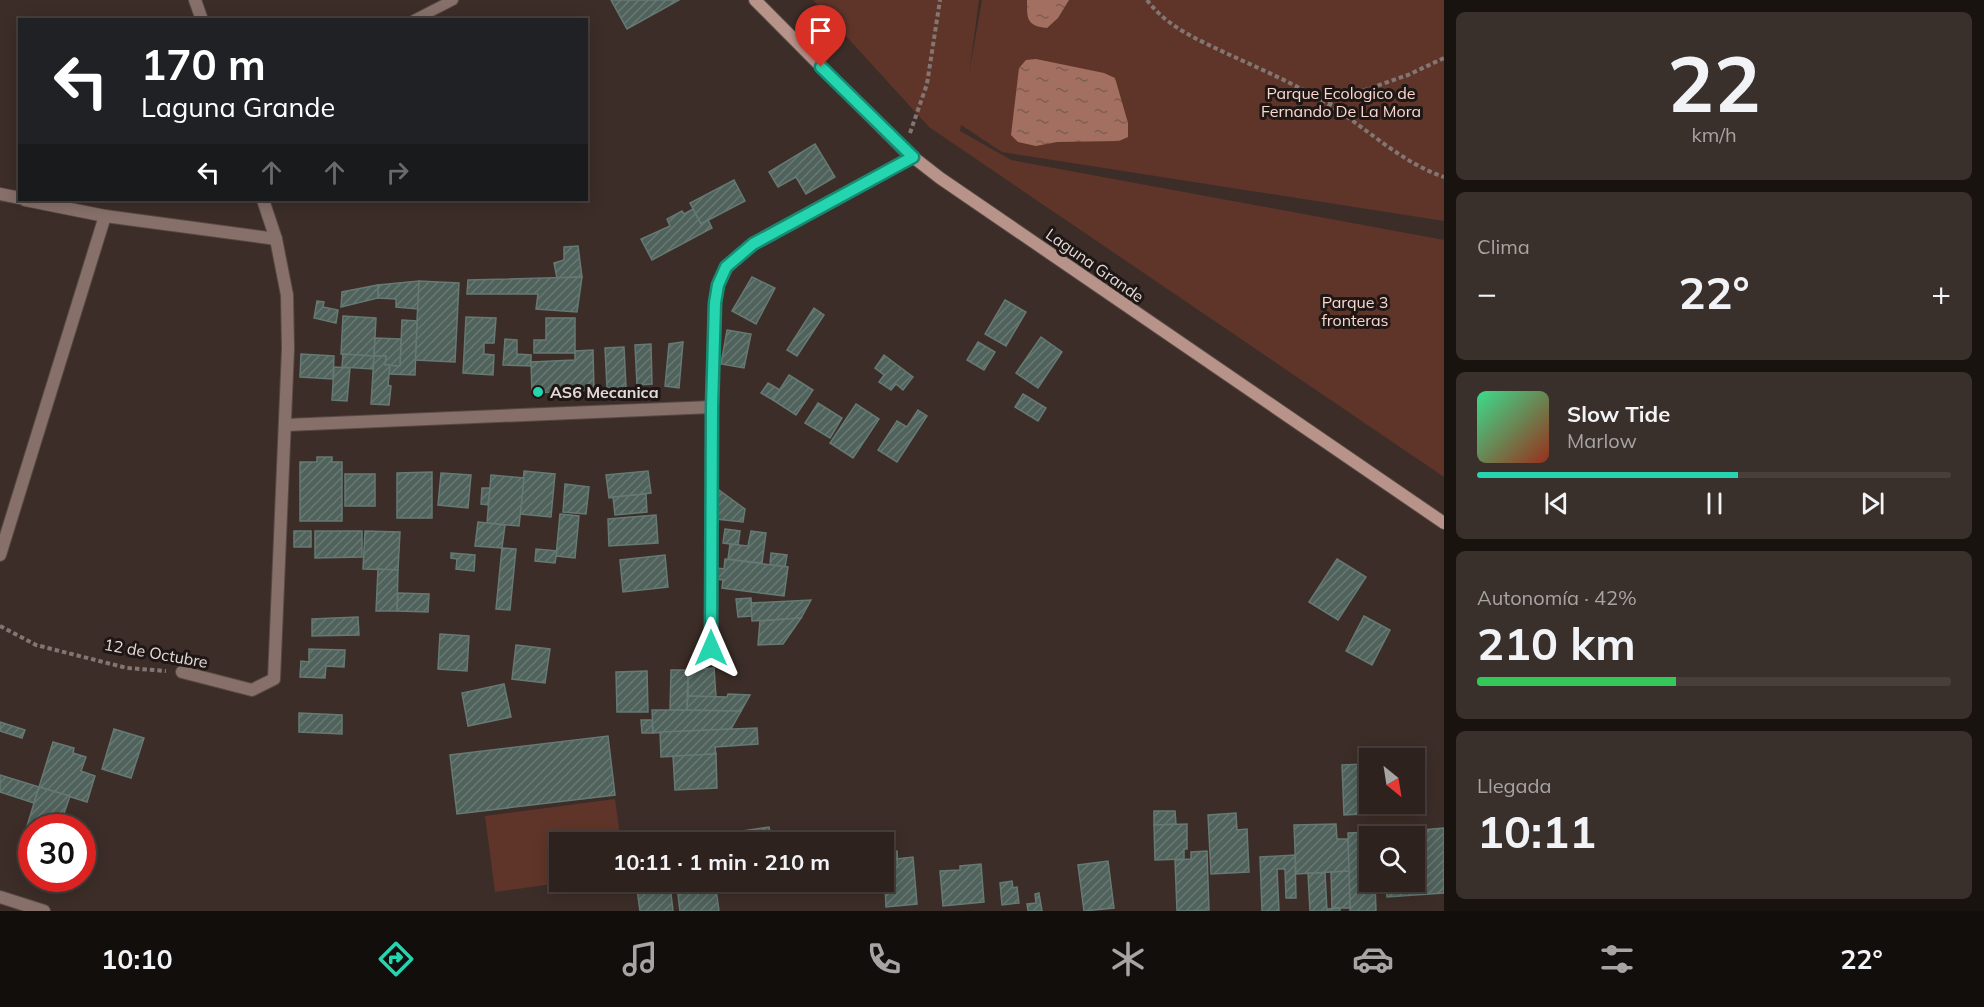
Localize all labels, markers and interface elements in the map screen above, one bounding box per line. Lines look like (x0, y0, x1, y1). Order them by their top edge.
pin (795, 5, 846, 67)
icon: arrive (804, 14, 837, 47)
text: 22 (1667, 34, 1761, 132)
text: 170 m (141, 38, 266, 91)
icon: left (42, 42, 120, 120)
park label: Parque Ecologico de Fernando De La Mora (1261, 83, 1421, 121)
text: Laguna Grande (141, 90, 335, 124)
text: km/h (1691, 122, 1737, 147)
icon: left (192, 156, 225, 189)
icon: ahead (255, 156, 288, 189)
icon: ahead (318, 156, 351, 189)
icon: right (381, 156, 414, 189)
street label: Laguna Grande (1042, 224, 1148, 306)
text: Clima (1477, 234, 1530, 259)
text: 22° (1678, 264, 1750, 320)
text: − (1477, 272, 1497, 313)
text: + (1931, 272, 1951, 313)
park label: Parque 3 fronteras (1321, 292, 1389, 330)
place label: AS6 Mecanica (550, 382, 659, 402)
marker: AS6 Mecanica (531, 385, 545, 399)
text: Slow Tide (1567, 400, 1670, 428)
text: Marlow (1567, 428, 1637, 453)
icon: previous (1540, 487, 1573, 520)
icon: pause (1698, 487, 1731, 520)
icon: next (1856, 487, 1889, 520)
text: Autonomía · 42% (1477, 585, 1637, 610)
text: 210 km (1477, 615, 1636, 671)
position arrow (679, 616, 743, 680)
street label: 12 de Octubre (103, 634, 209, 672)
north arrow (1359, 748, 1425, 814)
map controls (1359, 748, 1425, 892)
text: Llegada (1477, 773, 1552, 798)
text: 10:11 (1477, 803, 1596, 859)
speed limit sign: 30 (18, 814, 96, 892)
button: search (1359, 826, 1425, 892)
text: 10:11 · 1 min · 210 m (613, 848, 830, 876)
icon: directions (375, 938, 417, 980)
icon: music (619, 938, 661, 980)
icon: phone (863, 938, 905, 980)
icon: climate (1107, 938, 1149, 980)
icon: car (1352, 938, 1394, 980)
icon: filters (1596, 938, 1638, 980)
text: 10:10 (101, 942, 173, 976)
text: 22° (1840, 942, 1883, 976)

